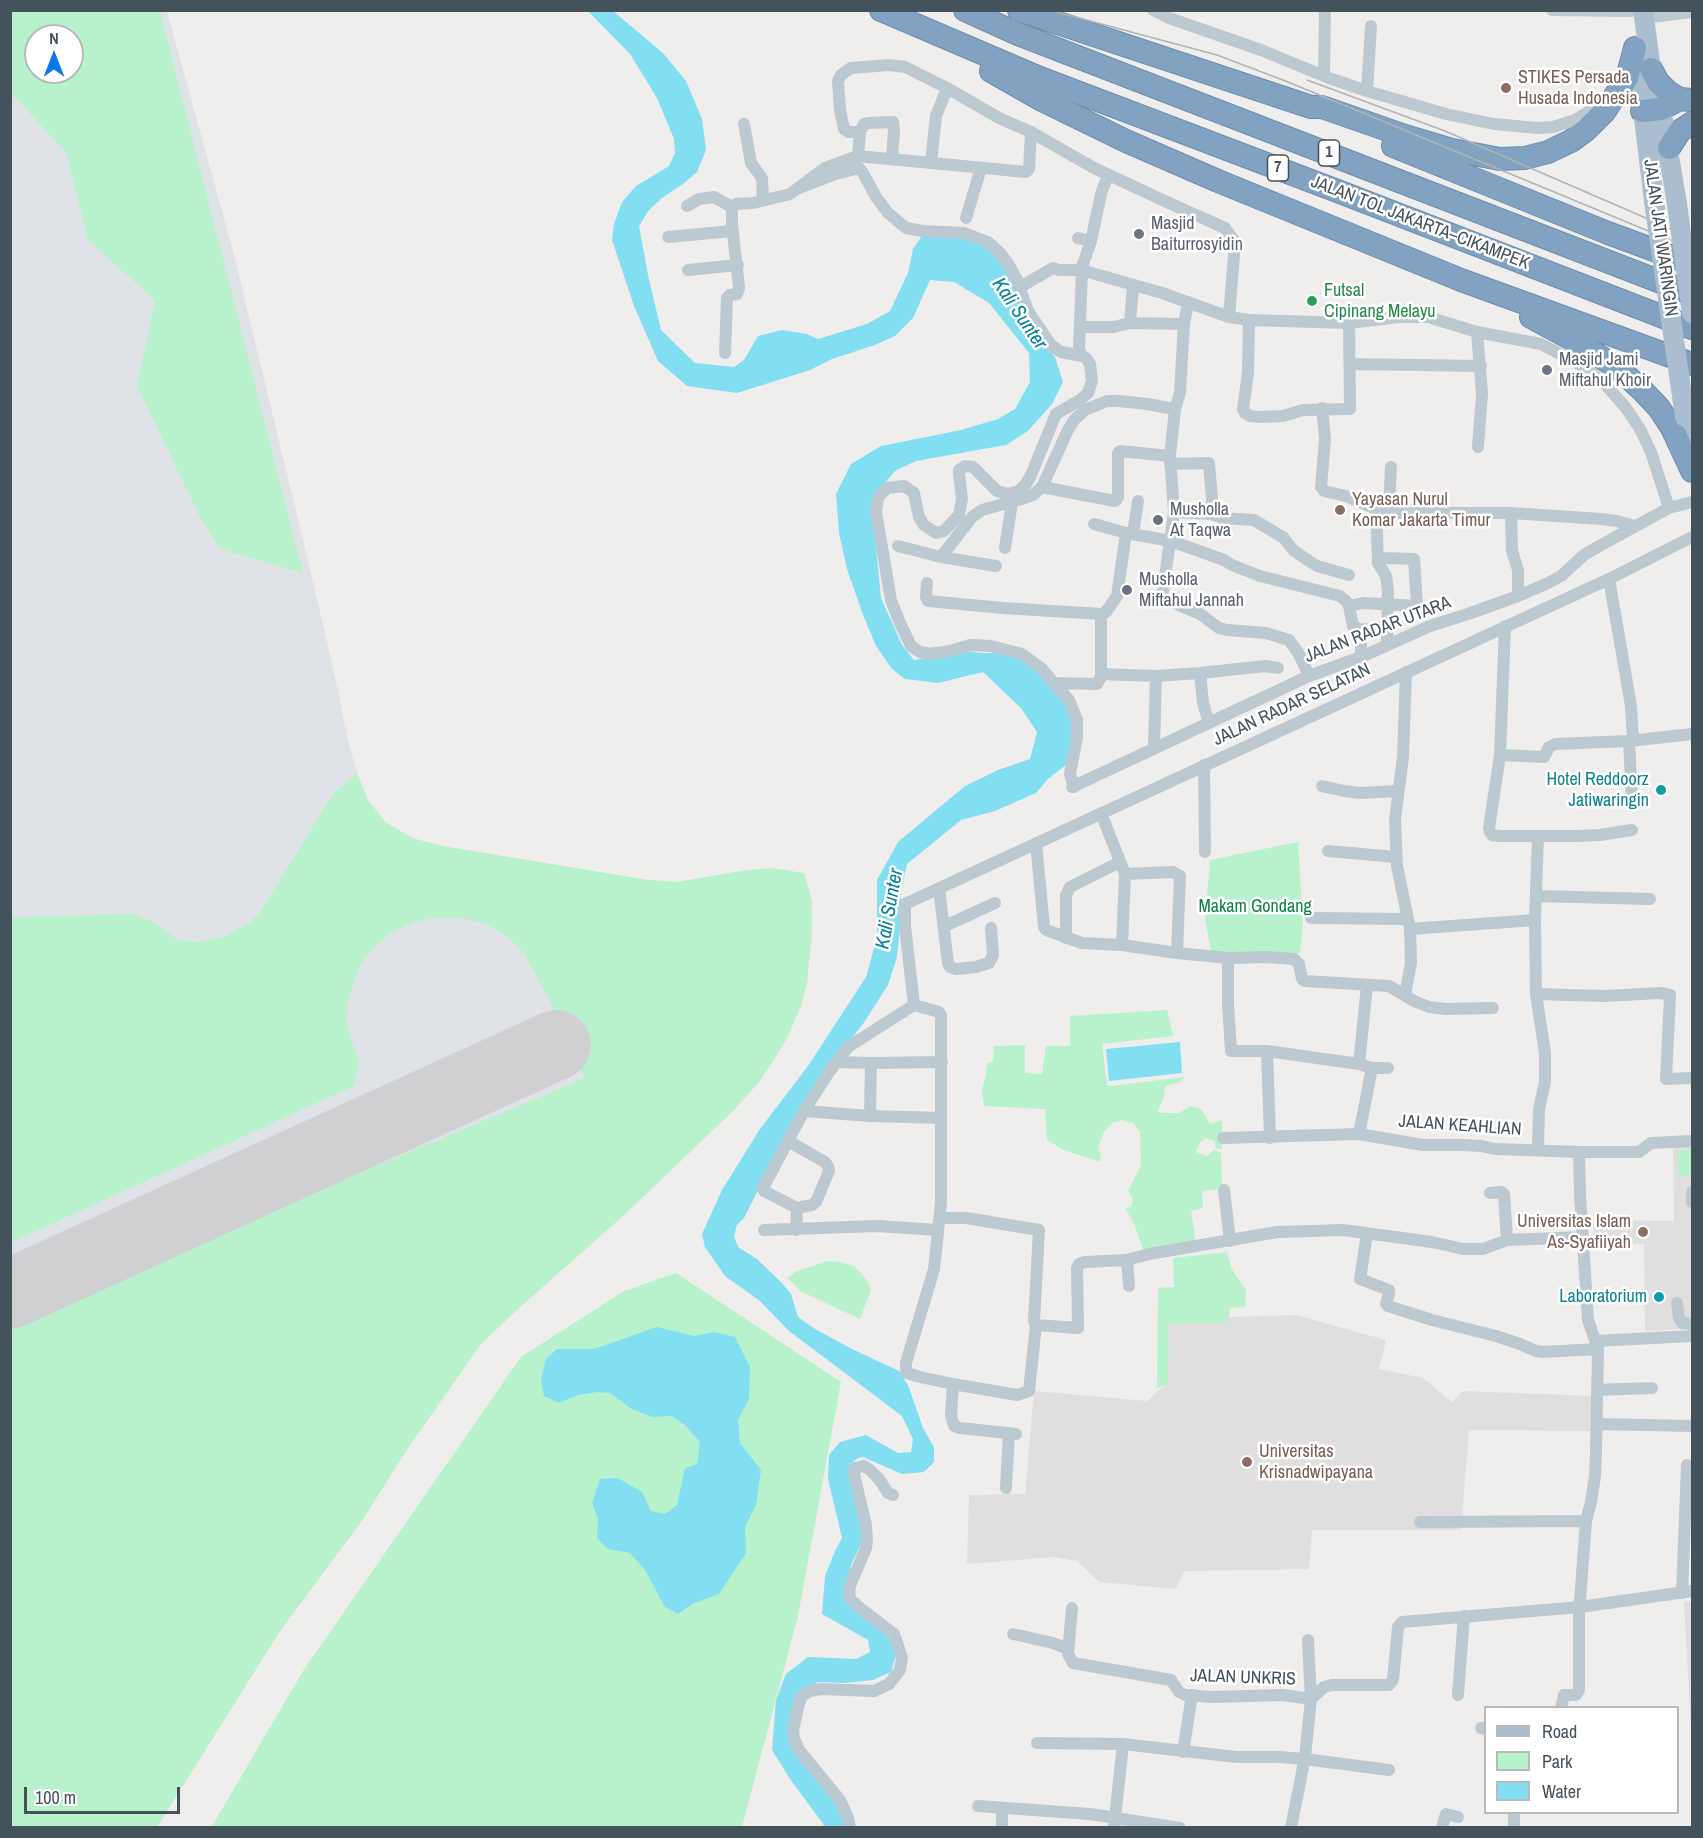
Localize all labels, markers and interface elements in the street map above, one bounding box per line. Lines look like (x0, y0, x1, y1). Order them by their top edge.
north arrow (24, 24, 84, 84)
text: N (49, 27, 59, 49)
place label: STIKES Persada Husada Indonesia (1518, 67, 1638, 110)
marker: STIKES Persada Husada Indonesia (1499, 81, 1513, 95)
road number: 1 (1318, 140, 1340, 166)
road number: 7 (1268, 155, 1288, 181)
street label: JALAN JATI WARINGIN (1638, 158, 1682, 318)
street label: JALAN TOL JAKARTA–CIKAMPEK (1308, 171, 1532, 275)
place label: Masjid Baiturrosyidin (1151, 213, 1243, 256)
marker: Masjid Baiturrosyidin (1132, 227, 1146, 241)
water label: Kali Sunter (986, 274, 1052, 354)
place label: Futsal Cipinang Melayu (1324, 280, 1436, 322)
marker: Futsal Cipinang Melayu (1305, 294, 1319, 308)
place label: Masjid Jami Miftahul Khoir (1559, 349, 1651, 392)
marker: Masjid Jami Miftahul Khoir (1540, 363, 1554, 377)
place label: Yayasan Nurul Komar Jakarta Timur (1352, 489, 1490, 532)
place label: Musholla At Taqwa (1170, 499, 1231, 542)
marker: Yayasan Nurul Komar Jakarta Timur (1333, 503, 1347, 517)
marker: Musholla At Taqwa (1151, 513, 1165, 527)
place label: Musholla Miftahul Jannah (1139, 569, 1244, 612)
marker: Musholla Miftahul Jannah (1120, 583, 1134, 597)
street label: JALAN RADAR UTARA (1302, 592, 1454, 668)
street label: JALAN RADAR SELATAN (1210, 659, 1374, 751)
place label: Hotel Reddoorz Jatiwaringin (1546, 769, 1649, 812)
marker: Hotel Reddoorz Jatiwaringin (1654, 783, 1668, 797)
water label: Kali Sunter (871, 867, 909, 951)
park label: Makam Gondang (1198, 896, 1312, 918)
street label: JALAN KEAHLIAN (1398, 1111, 1522, 1141)
place label: Universitas Islam As-Syafiiyah (1517, 1211, 1631, 1254)
marker: Universitas Islam As-Syafiiyah (1636, 1225, 1650, 1239)
place label: Laboratorium (1559, 1286, 1647, 1308)
marker: Laboratorium (1652, 1290, 1666, 1304)
place label: Universitas Krisnadwipayana (1259, 1441, 1373, 1484)
marker: Universitas Krisnadwipayana (1240, 1455, 1254, 1469)
street label: JALAN UNKRIS (1190, 1665, 1296, 1691)
legend (1484, 1706, 1679, 1814)
text: Road (1542, 1719, 1577, 1744)
text: Park (1542, 1749, 1572, 1774)
scale bar (27, 1775, 183, 1813)
text: Water (1542, 1779, 1581, 1804)
text: 100 m (35, 1785, 76, 1810)

